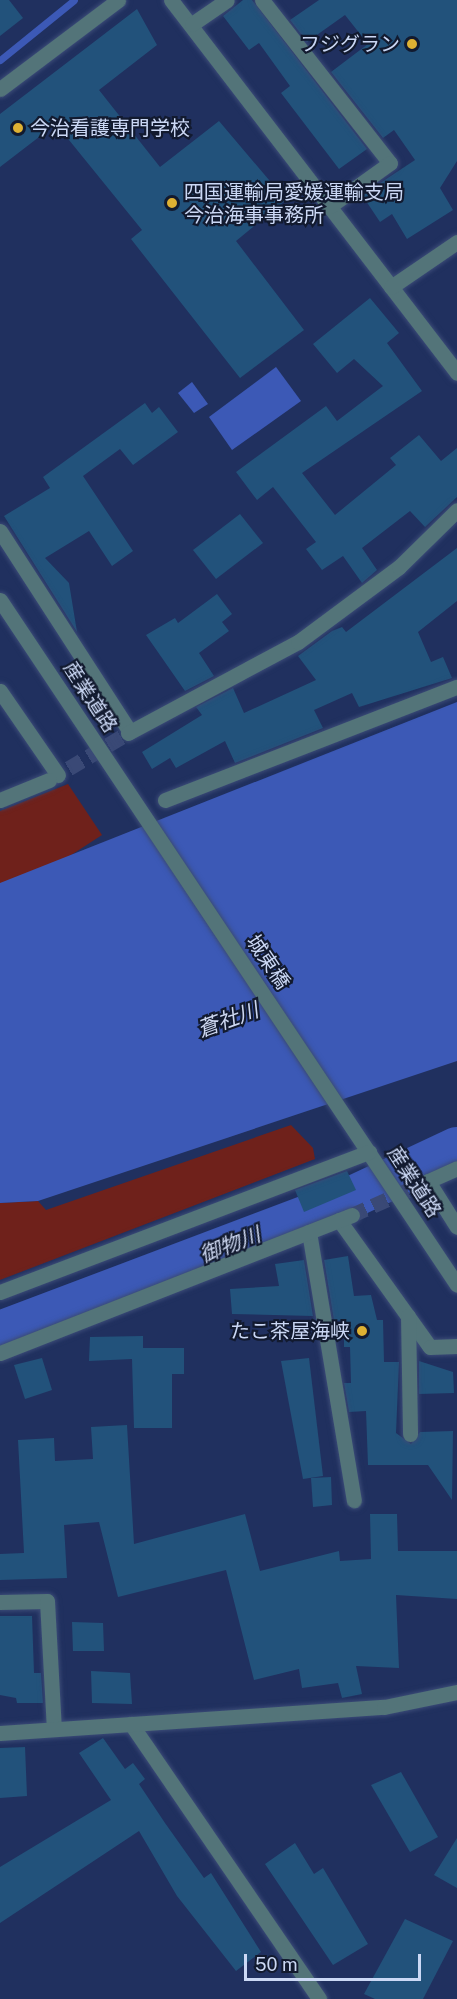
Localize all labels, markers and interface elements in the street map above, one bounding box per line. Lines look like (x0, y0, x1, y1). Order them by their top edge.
place label: フジグラン (300, 32, 400, 56)
marker: フジグラン (405, 37, 419, 51)
place label: 今治看護専門学校 (30, 116, 190, 140)
marker: 今治看護専門学校 (11, 121, 25, 135)
place label: 四国運輸局愛媛運輸支局 今治海事事務所 (184, 180, 404, 227)
marker: 四国運輸局愛媛運輸支局 今治海事事務所 (165, 196, 179, 210)
street label: 産業道路 (58, 657, 122, 737)
street label: 城東橋 (241, 930, 295, 994)
water label: 蒼社川 (194, 997, 262, 1043)
street label: 産業道路 (382, 1142, 446, 1222)
water label: 御物川 (196, 1222, 264, 1268)
place label: たこ茶屋海峡 (230, 1319, 350, 1343)
marker: たこ茶屋海峡 (355, 1324, 369, 1338)
scale bar (247, 1942, 424, 1980)
text: 50 m (255, 1954, 298, 1975)

